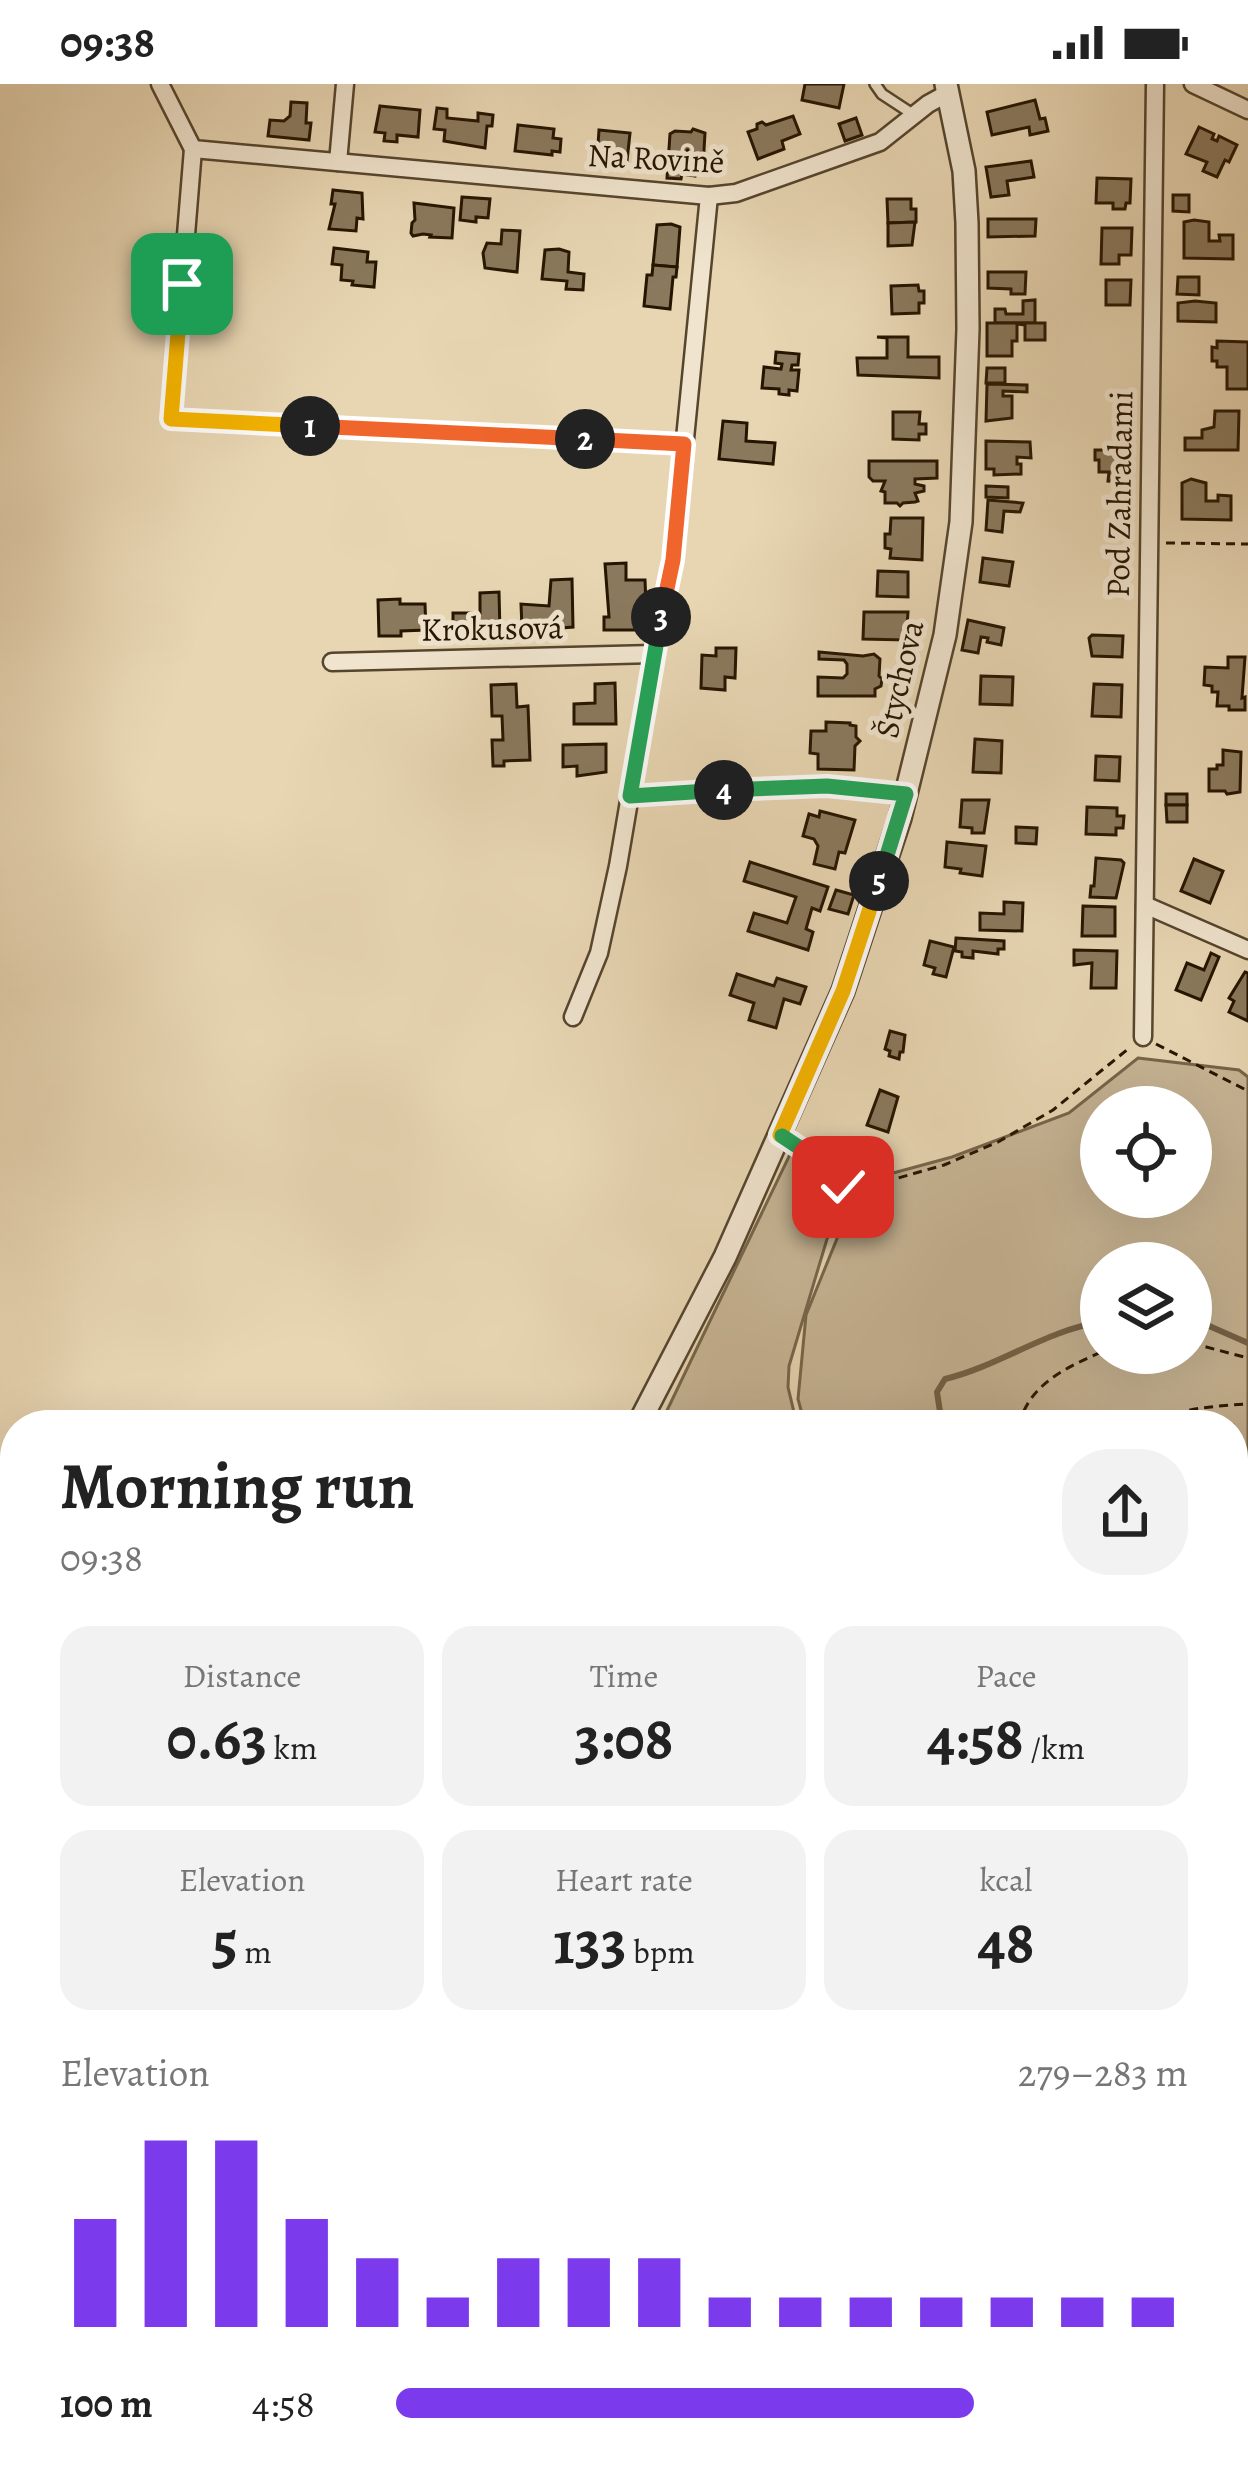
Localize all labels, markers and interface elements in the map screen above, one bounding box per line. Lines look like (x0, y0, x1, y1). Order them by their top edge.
text: 09:38 (60, 11, 155, 73)
street label: Na Rovině (586, 132, 726, 184)
pin (131, 233, 233, 335)
icon: arrive (149, 251, 215, 317)
street label: Pod Zahradami (1095, 390, 1143, 598)
pin: 1 (280, 396, 340, 456)
text: 1 (304, 403, 316, 448)
pin: 2 (555, 409, 615, 469)
text: 2 (577, 416, 593, 461)
pin: 3 (631, 587, 691, 647)
text: 3 (654, 594, 668, 639)
street label: Krokusová (420, 604, 564, 652)
street label: Štychova (864, 615, 935, 742)
pin: 4 (694, 760, 754, 820)
text: 4 (716, 767, 732, 812)
pin: 5 (849, 851, 909, 911)
text: 5 (872, 858, 886, 903)
map controls (1080, 1086, 1212, 1374)
button: locate (1080, 1086, 1212, 1218)
pin (792, 1136, 894, 1238)
icon: check (810, 1154, 876, 1220)
button: layers (1080, 1242, 1212, 1374)
text: Morning run (60, 1441, 415, 1531)
button: share (1062, 1449, 1188, 1575)
text: 09:38 (60, 1531, 143, 1584)
text: Distance (183, 1653, 301, 1698)
text: Time (590, 1653, 658, 1698)
text: Pace (975, 1653, 1037, 1698)
text: 0.63 (167, 1698, 267, 1780)
text: 3:08 (574, 1698, 674, 1780)
text: 4:58 (927, 1698, 1024, 1780)
text: km (267, 1725, 317, 1770)
text: /km (1024, 1725, 1085, 1770)
text: Elevation (179, 1857, 305, 1902)
text: Heart rate (555, 1857, 693, 1902)
text: kcal (980, 1857, 1032, 1902)
text: 5 (212, 1902, 238, 1984)
text: 133 (553, 1902, 626, 1984)
text: 48 (978, 1902, 1035, 1984)
text: m (238, 1929, 272, 1974)
text: bpm (626, 1929, 695, 1974)
text: Elevation (60, 2046, 210, 2099)
text: 279–283 m (1018, 2046, 1188, 2099)
text: 100 m (60, 2377, 153, 2430)
text: 4:58 (252, 2377, 315, 2430)

